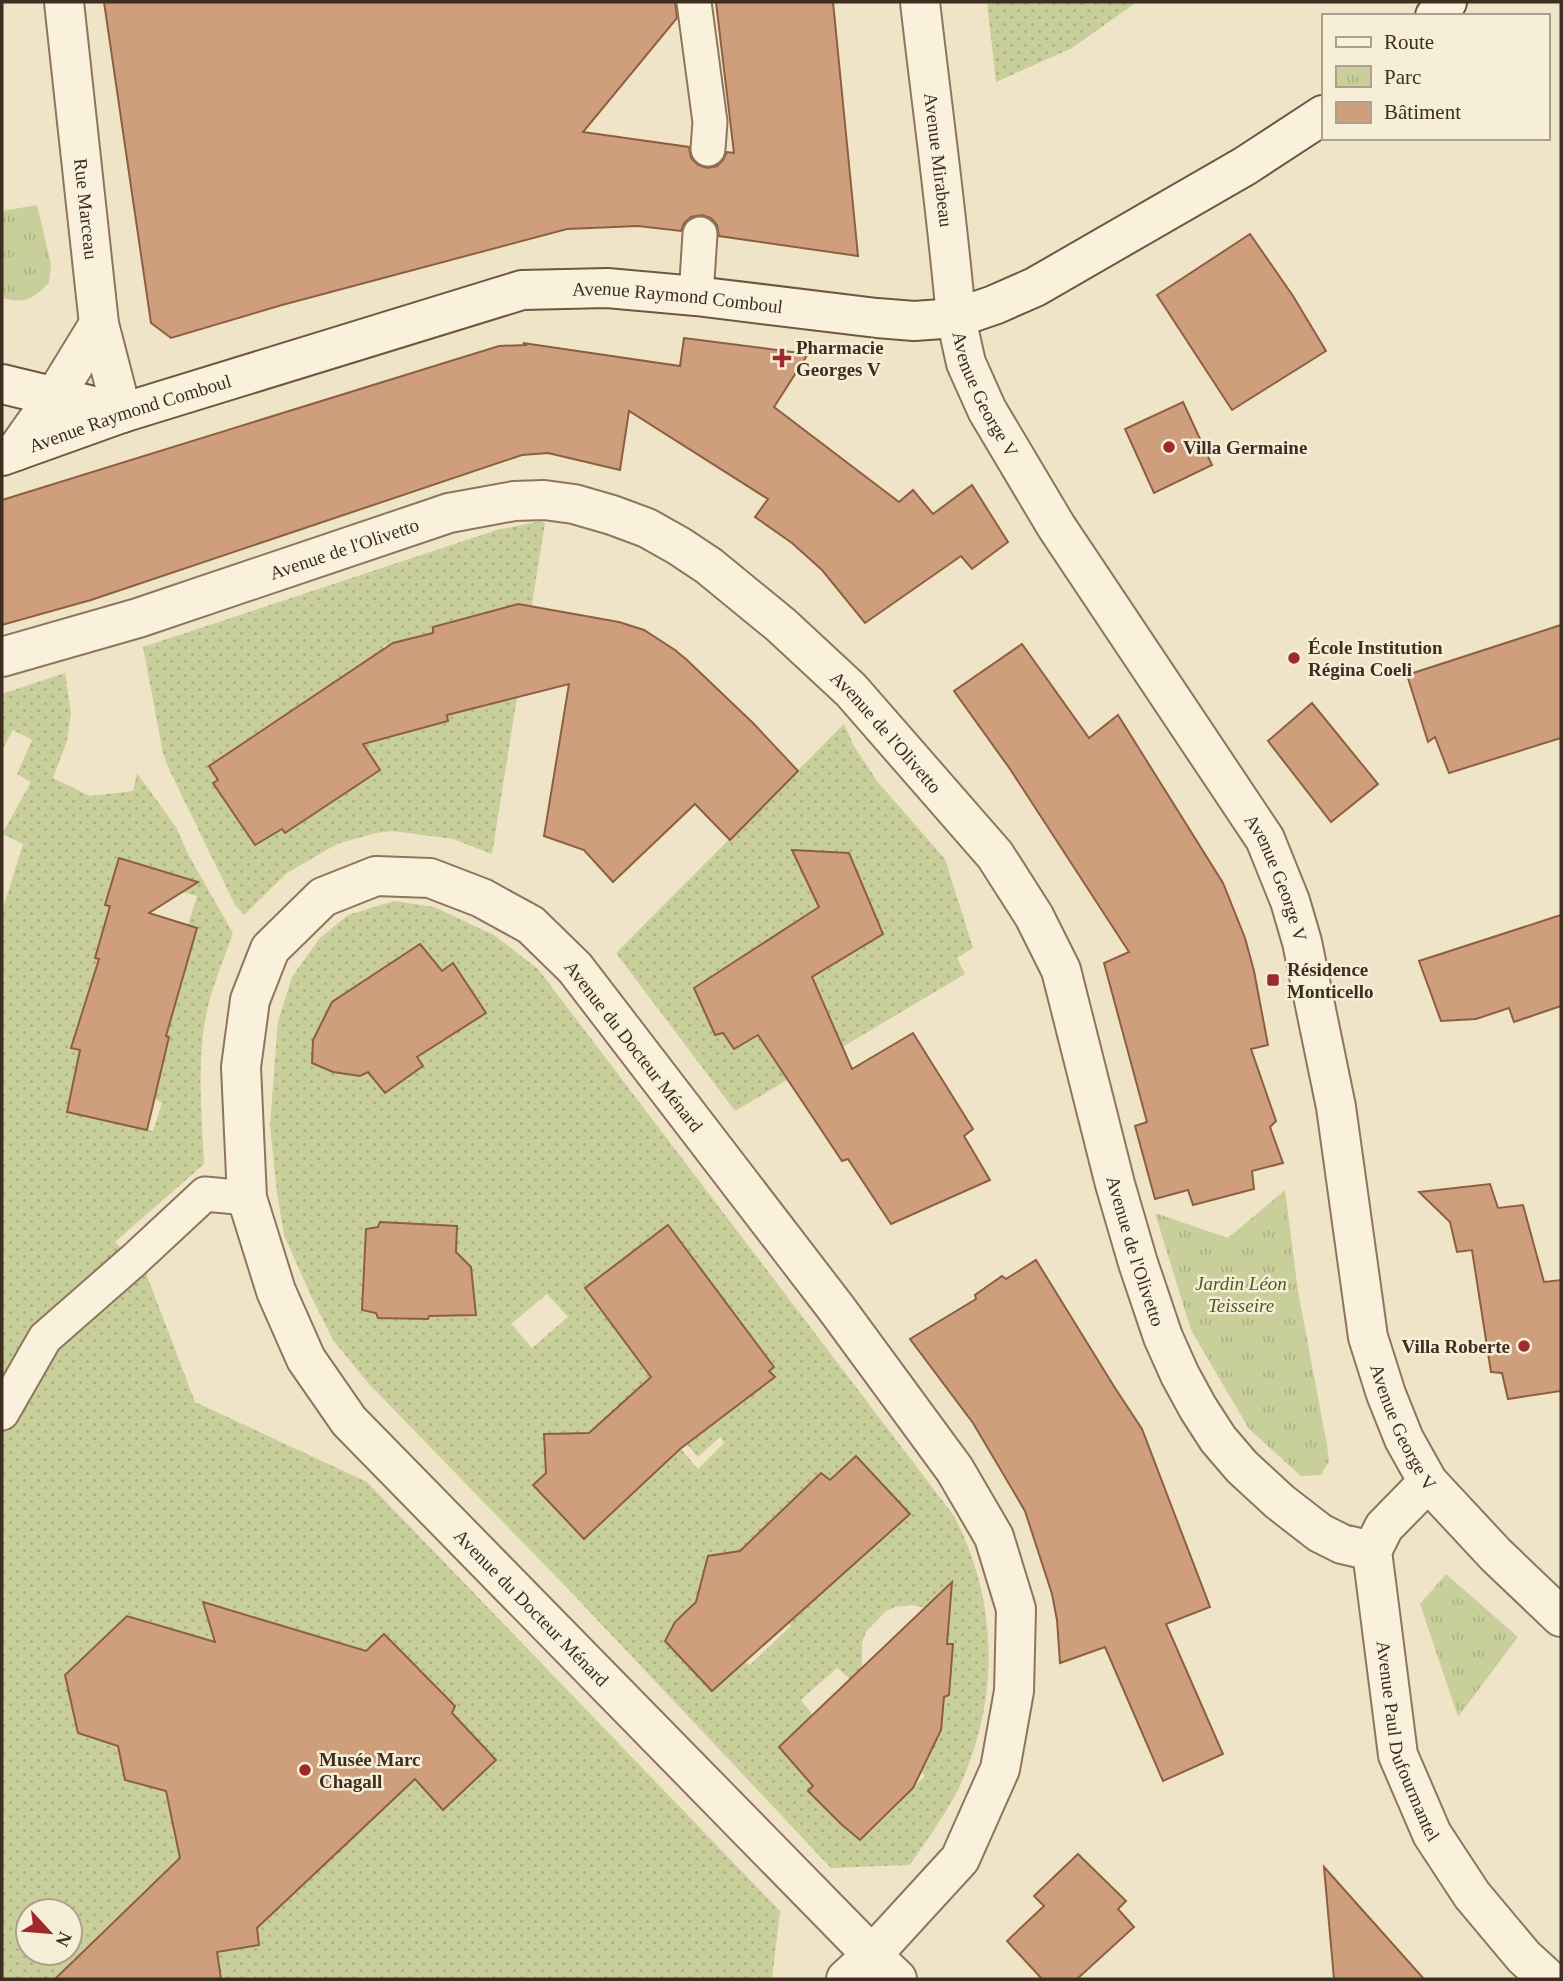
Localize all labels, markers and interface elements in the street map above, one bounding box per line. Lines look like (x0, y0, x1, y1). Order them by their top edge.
legend (1322, 14, 1549, 140)
text: Route (1384, 30, 1434, 54)
text: Parc (1384, 65, 1421, 89)
street label: Avenue Mirabeau (920, 91, 957, 229)
text: Bâtiment (1384, 100, 1461, 124)
street label: Rue Marceau (70, 157, 102, 261)
street label: Avenue Raymond Comboul (572, 278, 784, 317)
street label: Avenue George V (948, 329, 1023, 461)
place label: Pharmacie Georges V (796, 337, 884, 380)
marker: Pharmacie Georges V (774, 350, 790, 366)
street label: Avenue Raymond Comboul (26, 370, 234, 457)
place label: Villa Germaine (1183, 437, 1307, 458)
marker: Villa Germaine (1161, 439, 1177, 455)
street label: Avenue de l'Olivetto (267, 514, 422, 584)
place label: École Institution Régina Coeli (1308, 637, 1443, 680)
marker: École Institution Régina Coeli (1286, 650, 1302, 666)
street label: Avenue de l'Olivetto (826, 667, 946, 797)
street label: Avenue George V (1240, 810, 1311, 944)
street label: Avenue du Docteur Ménard (560, 957, 707, 1136)
place label: Résidence Monticello (1287, 959, 1374, 1002)
marker: Résidence Monticello (1265, 972, 1281, 988)
street label: Avenue de l'Olivetto (1102, 1174, 1169, 1329)
park label: Jardin Léon Teisseire (1195, 1273, 1287, 1316)
place label: Villa Roberte (1401, 1336, 1510, 1357)
marker: Villa Roberte (1516, 1338, 1532, 1354)
street label: Avenue George V (1366, 1361, 1441, 1495)
street label: Avenue du Docteur Ménard (450, 1525, 613, 1691)
street label: Avenue Paul Dufourmantel (1373, 1639, 1444, 1845)
place label: Musée Marc Chagall (319, 1749, 420, 1792)
marker: Musée Marc Chagall (297, 1762, 313, 1778)
north arrow (14, 1897, 84, 1967)
text: N (51, 1928, 76, 1950)

